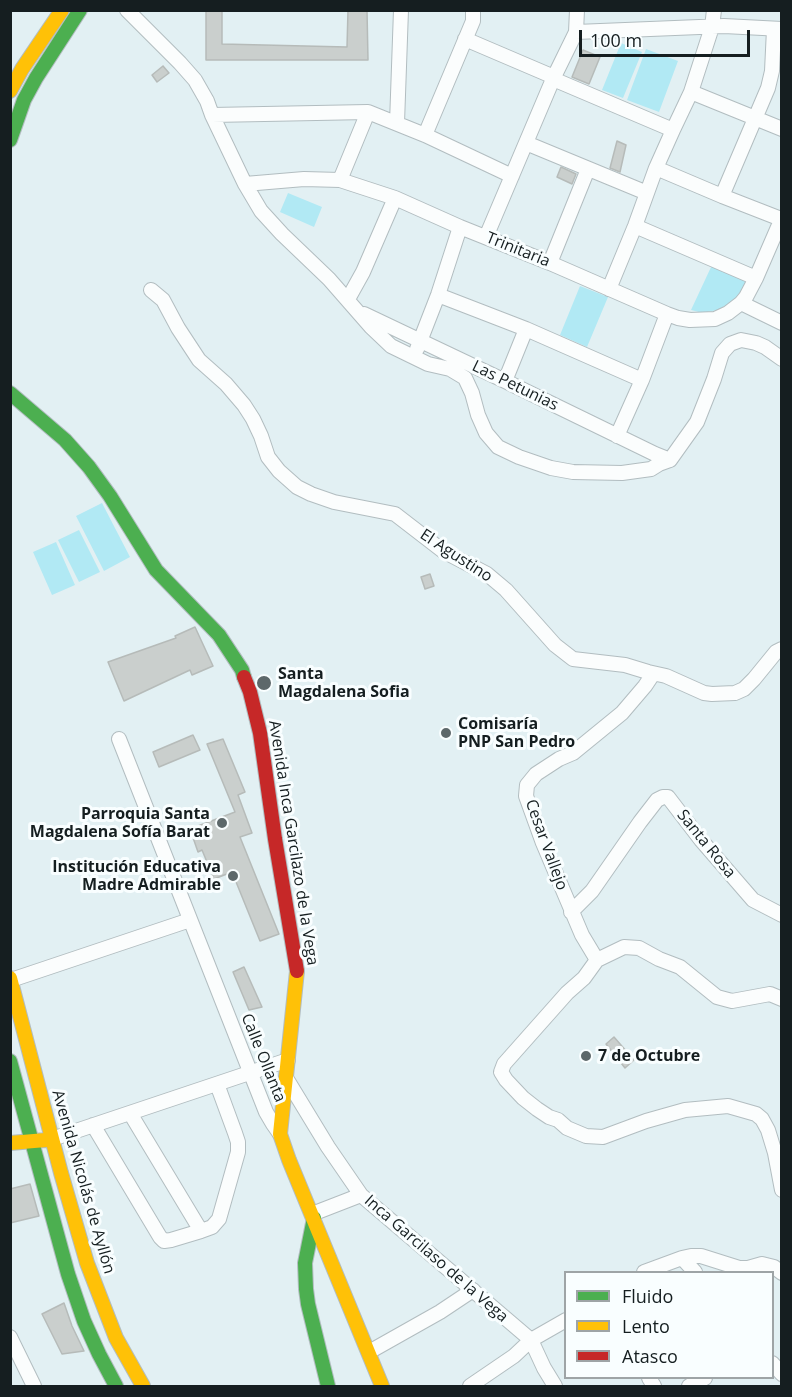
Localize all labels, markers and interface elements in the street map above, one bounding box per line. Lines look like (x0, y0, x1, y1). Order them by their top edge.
scale bar (582, 18, 753, 56)
text: 100 m (590, 28, 642, 52)
street label: Trinitaria (483, 228, 553, 272)
street label: Las Petunias (469, 357, 561, 415)
street label: El Agustino (416, 525, 496, 587)
place label: Santa Magdalena Sofia (278, 664, 410, 702)
marker: Santa Magdalena Sofia (255, 674, 273, 692)
place label: Comisaría PNP San Pedro (458, 714, 575, 752)
street label: Avenida Inca Garcilazo de la Vega (264, 719, 322, 967)
marker: Comisaría PNP San Pedro (439, 726, 453, 740)
street label: Cesar Vallejo (521, 797, 571, 893)
place label: Parroquia Santa Magdalena Sofía Barat (30, 804, 210, 842)
street label: Santa Rosa (673, 806, 739, 882)
marker: Parroquia Santa Magdalena Sofía Barat (215, 816, 229, 830)
place label: Institución Educativa Madre Admirable (52, 857, 221, 895)
marker: Institución Educativa Madre Admirable (226, 869, 240, 883)
street label: Calle Ollanta (236, 1011, 290, 1105)
place label: 7 de Octubre (598, 1046, 700, 1066)
marker: 7 de Octubre (579, 1049, 593, 1063)
street label: Avenida Nicolás de Ayllón (48, 1088, 118, 1276)
street label: Inca Garcilaso de la Vega (360, 1191, 512, 1327)
legend (564, 1271, 774, 1379)
text: Fluido (622, 1284, 673, 1308)
text: Lento (622, 1314, 670, 1338)
text: Atasco (622, 1344, 678, 1368)

